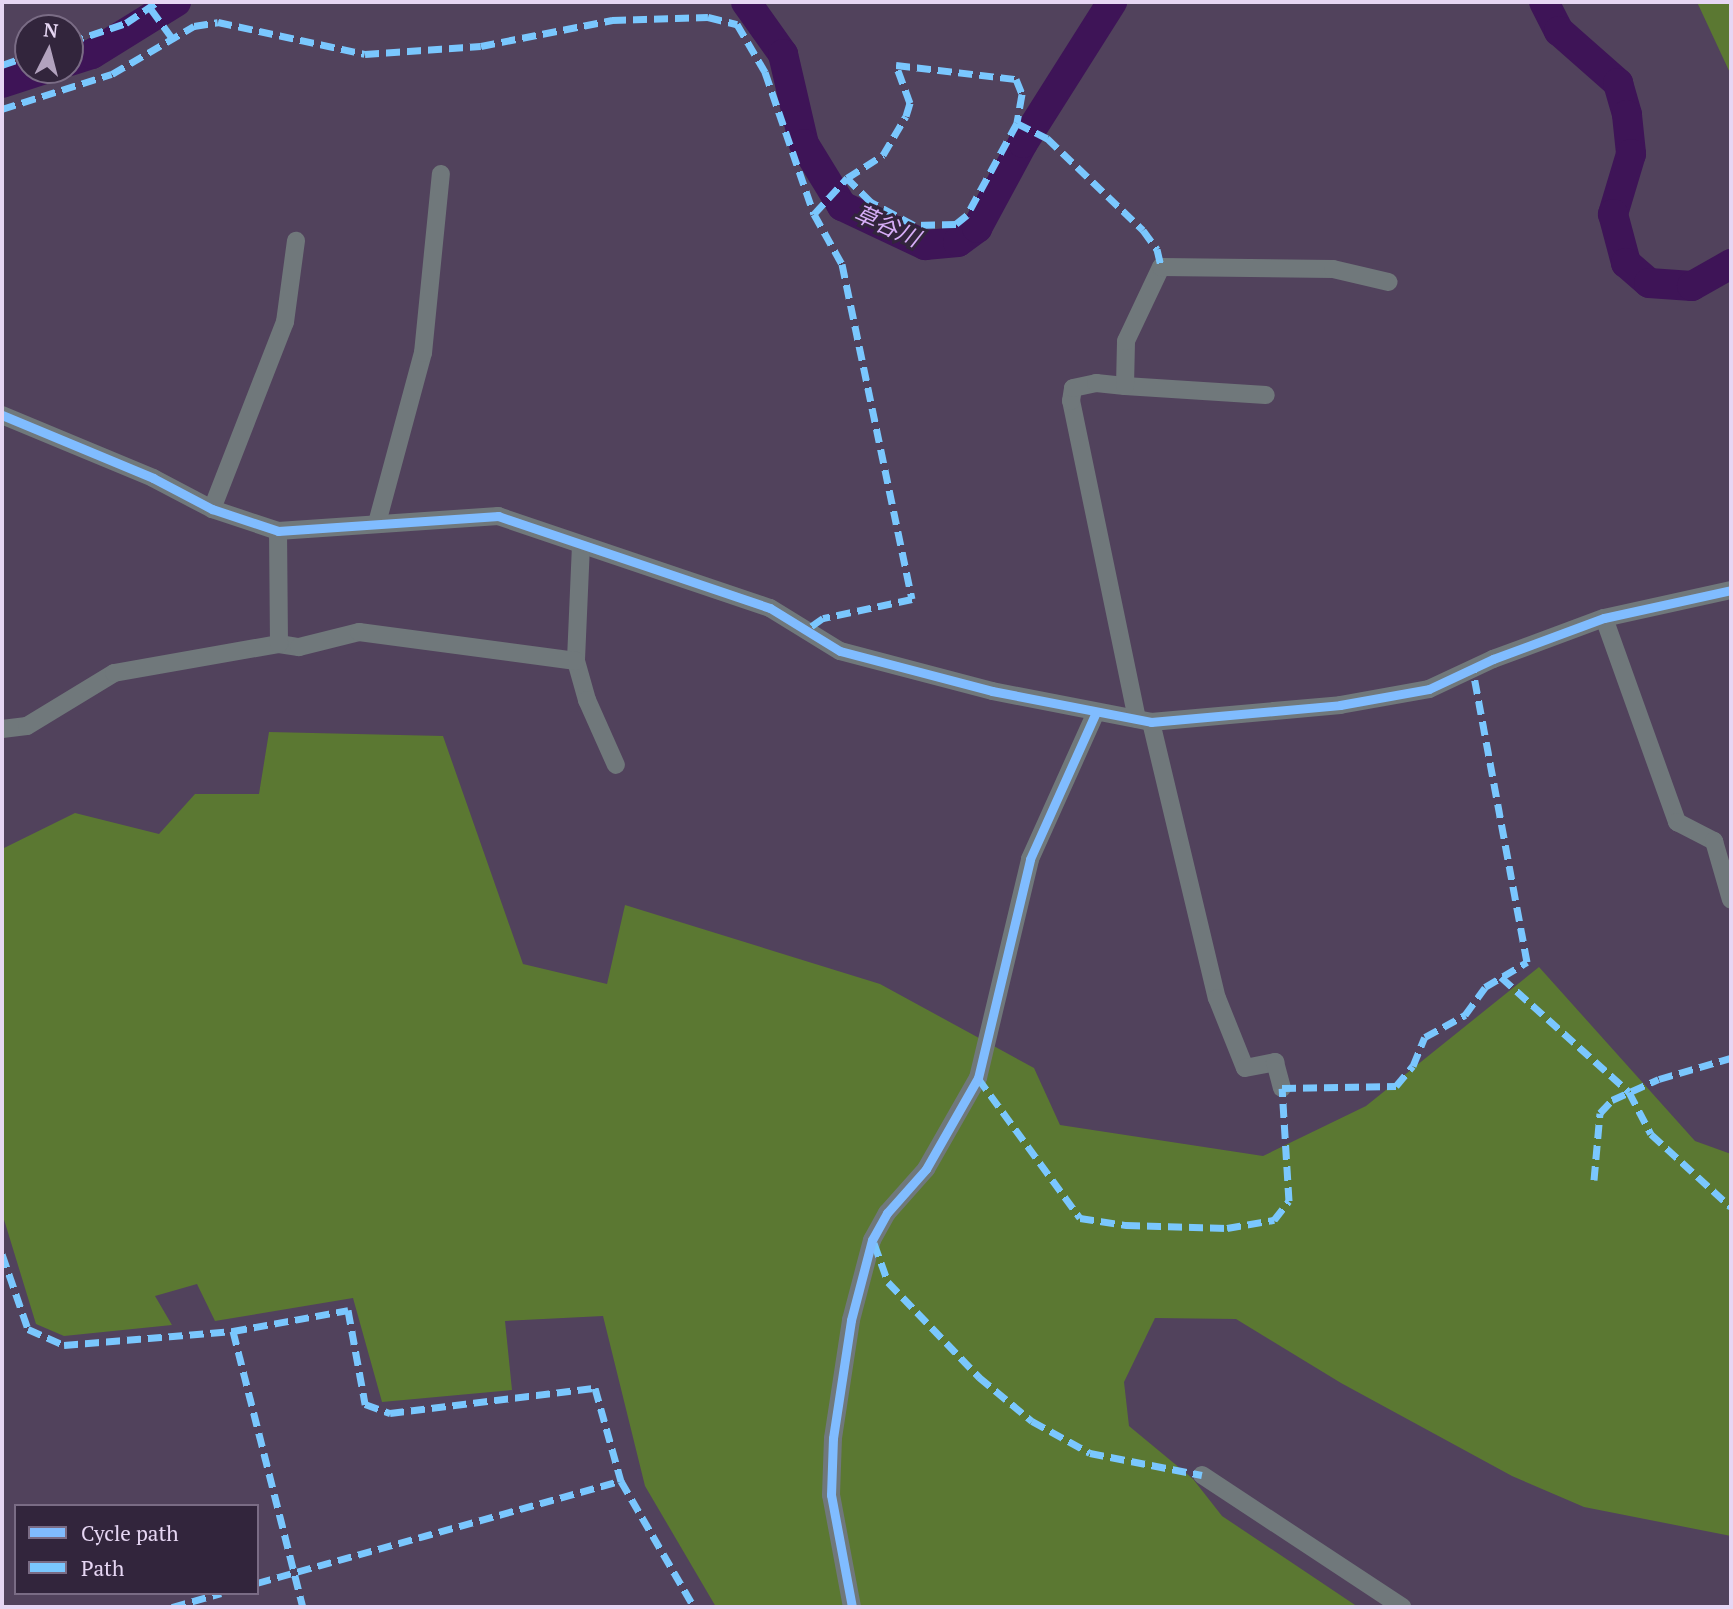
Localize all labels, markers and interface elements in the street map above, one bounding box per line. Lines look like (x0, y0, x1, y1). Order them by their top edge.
north arrow (14, 14, 84, 84)
text: N (43, 16, 60, 43)
water label: 草谷川 (850, 199, 924, 253)
legend (14, 1504, 259, 1595)
text: Cycle path (81, 1519, 179, 1547)
text: Path (81, 1554, 124, 1582)

